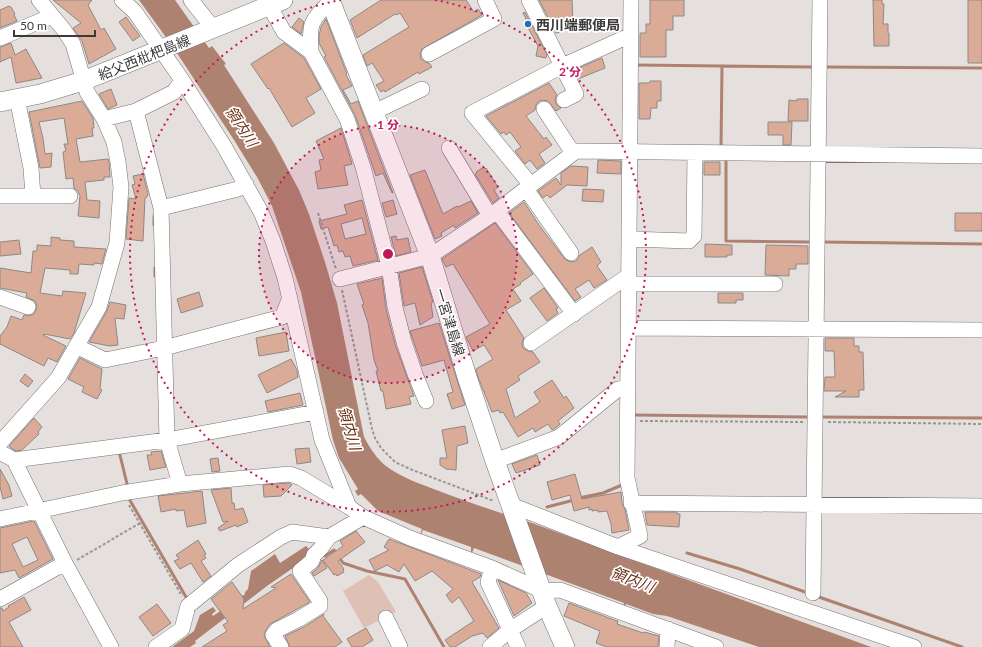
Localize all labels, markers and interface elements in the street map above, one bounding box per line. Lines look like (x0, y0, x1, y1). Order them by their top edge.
scale bar (14, 12, 95, 38)
place label: 西川端郵便局 (536, 16, 620, 33)
text: 50 m (20, 18, 47, 33)
marker: 西川端郵便局 (523, 19, 533, 29)
street label: 給父西枇杷島線 (95, 31, 193, 83)
text: 2 分 (559, 64, 581, 79)
water label: 領内川 (222, 102, 263, 151)
text: 1 分 (377, 117, 399, 132)
centre of rings (381, 247, 395, 261)
street label: 一宮津島線 (432, 286, 468, 358)
water label: 領内川 (335, 404, 365, 454)
water label: 領内川 (609, 563, 659, 596)

